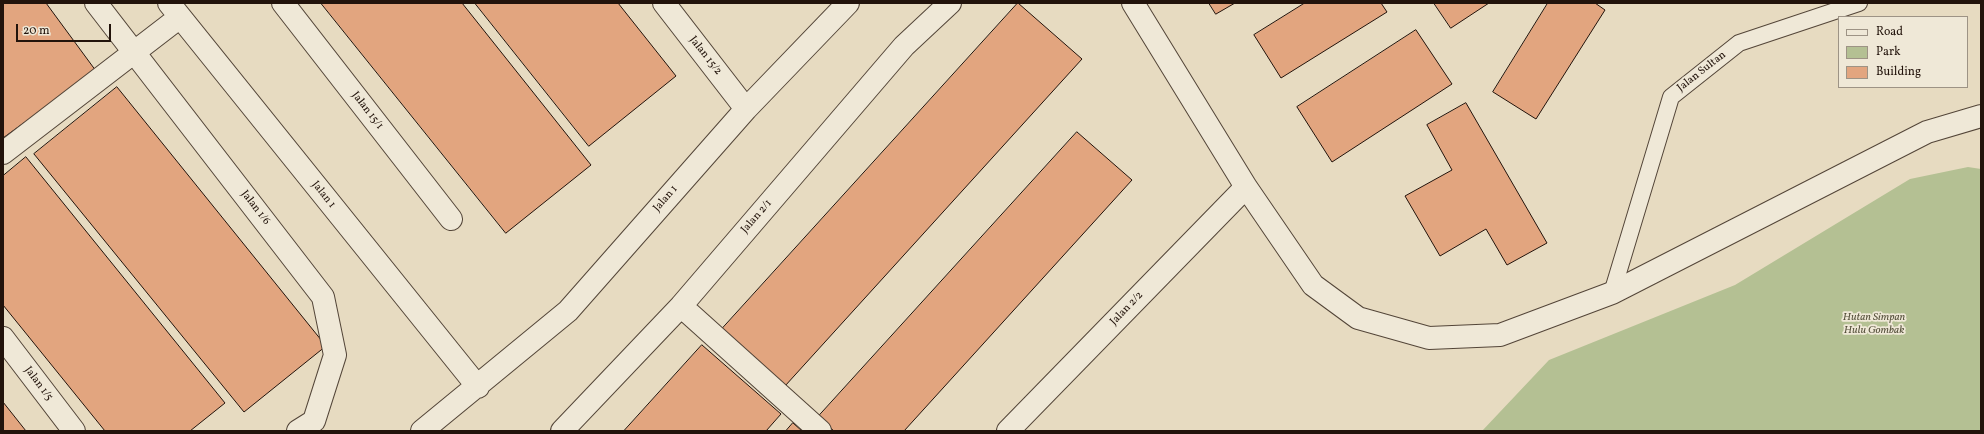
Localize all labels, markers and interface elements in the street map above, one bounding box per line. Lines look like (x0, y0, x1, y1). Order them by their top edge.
scale bar (18, 16, 113, 42)
legend (1838, 16, 1968, 88)
text: 20 m (23, 23, 50, 39)
text: Road (1876, 24, 1903, 40)
street label: Jalan 15/2 (686, 34, 724, 78)
text: Park (1876, 44, 1901, 60)
street label: Jalan Sultan (1675, 49, 1729, 95)
text: Building (1876, 64, 1921, 80)
street label: Jalan 15/1 (348, 90, 386, 132)
street label: Jalan 1 (308, 179, 338, 211)
street label: Jalan 1 (651, 183, 681, 215)
street label: Jalan 1/6 (237, 188, 273, 228)
street label: Jalan 2/1 (739, 197, 775, 237)
street label: Jalan 2/2 (1108, 289, 1146, 329)
park label: Hutan Simpan Hulu Gombak (1843, 311, 1905, 337)
street label: Jalan 1/5 (21, 364, 55, 404)

